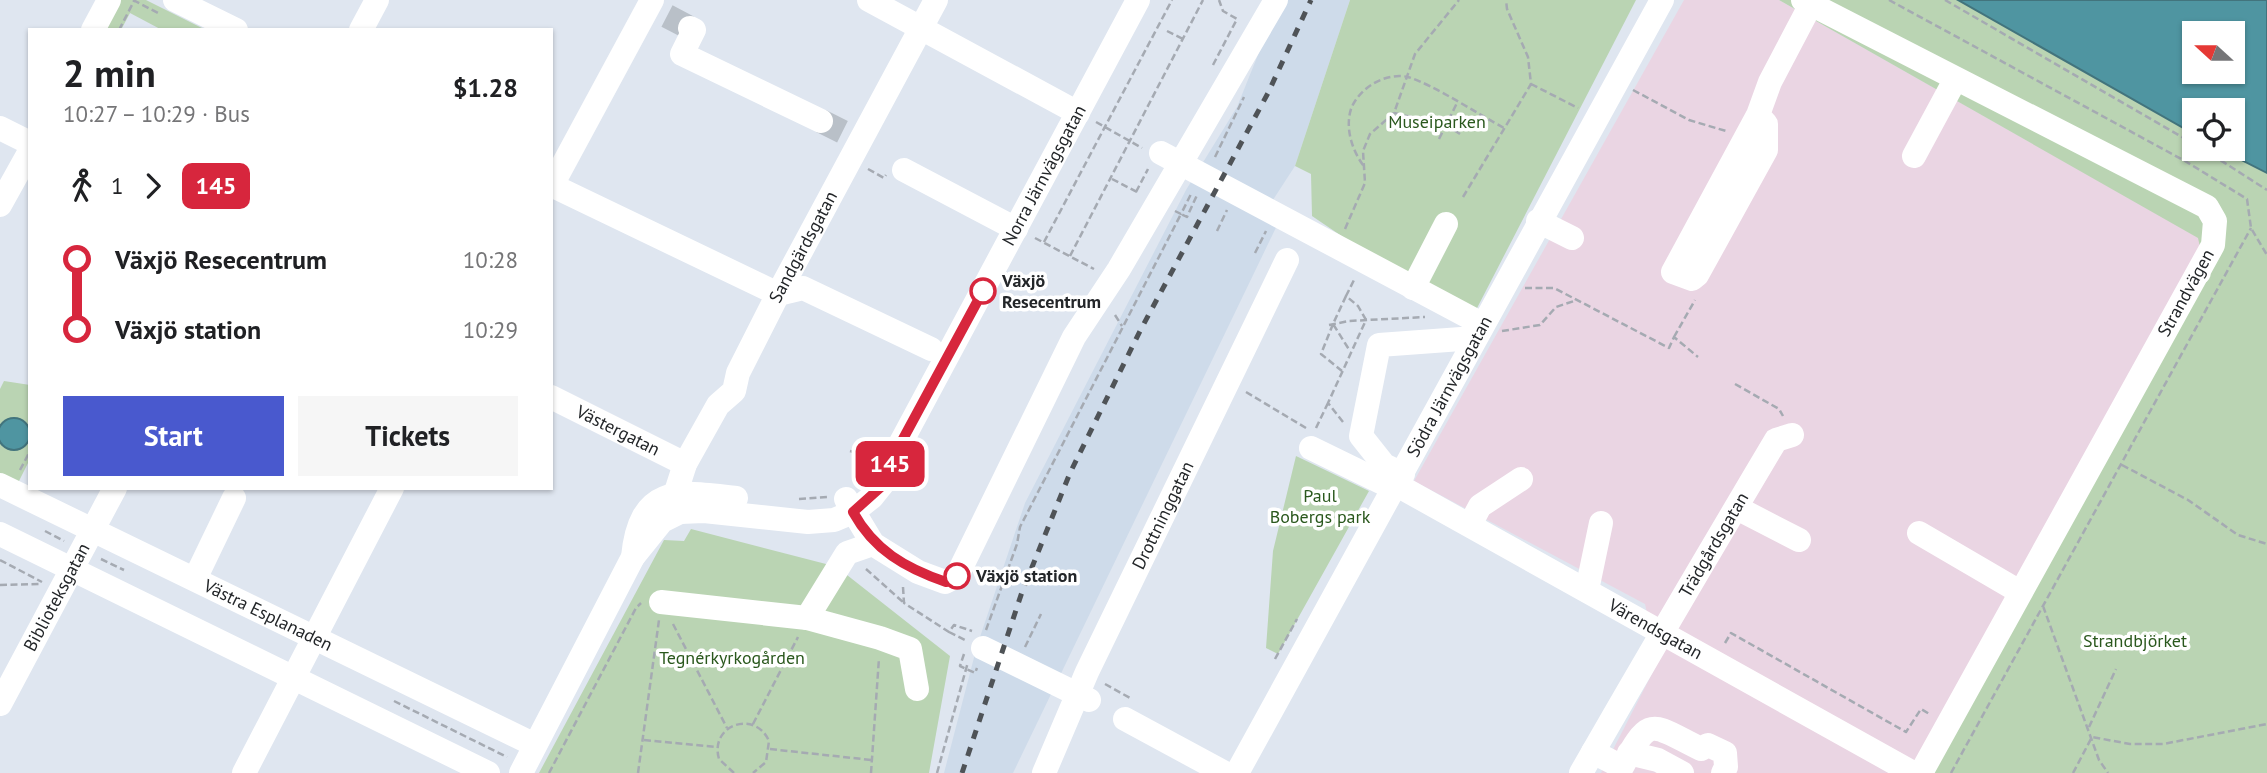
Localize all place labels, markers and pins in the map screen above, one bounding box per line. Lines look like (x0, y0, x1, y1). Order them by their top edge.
place label: Växjö Resecentrum (1001, 269, 1101, 313)
marker: Växjö Resecentrum (970, 278, 996, 304)
marker: Växjö station (944, 563, 970, 589)
place label: Växjö station (975, 564, 1077, 587)

